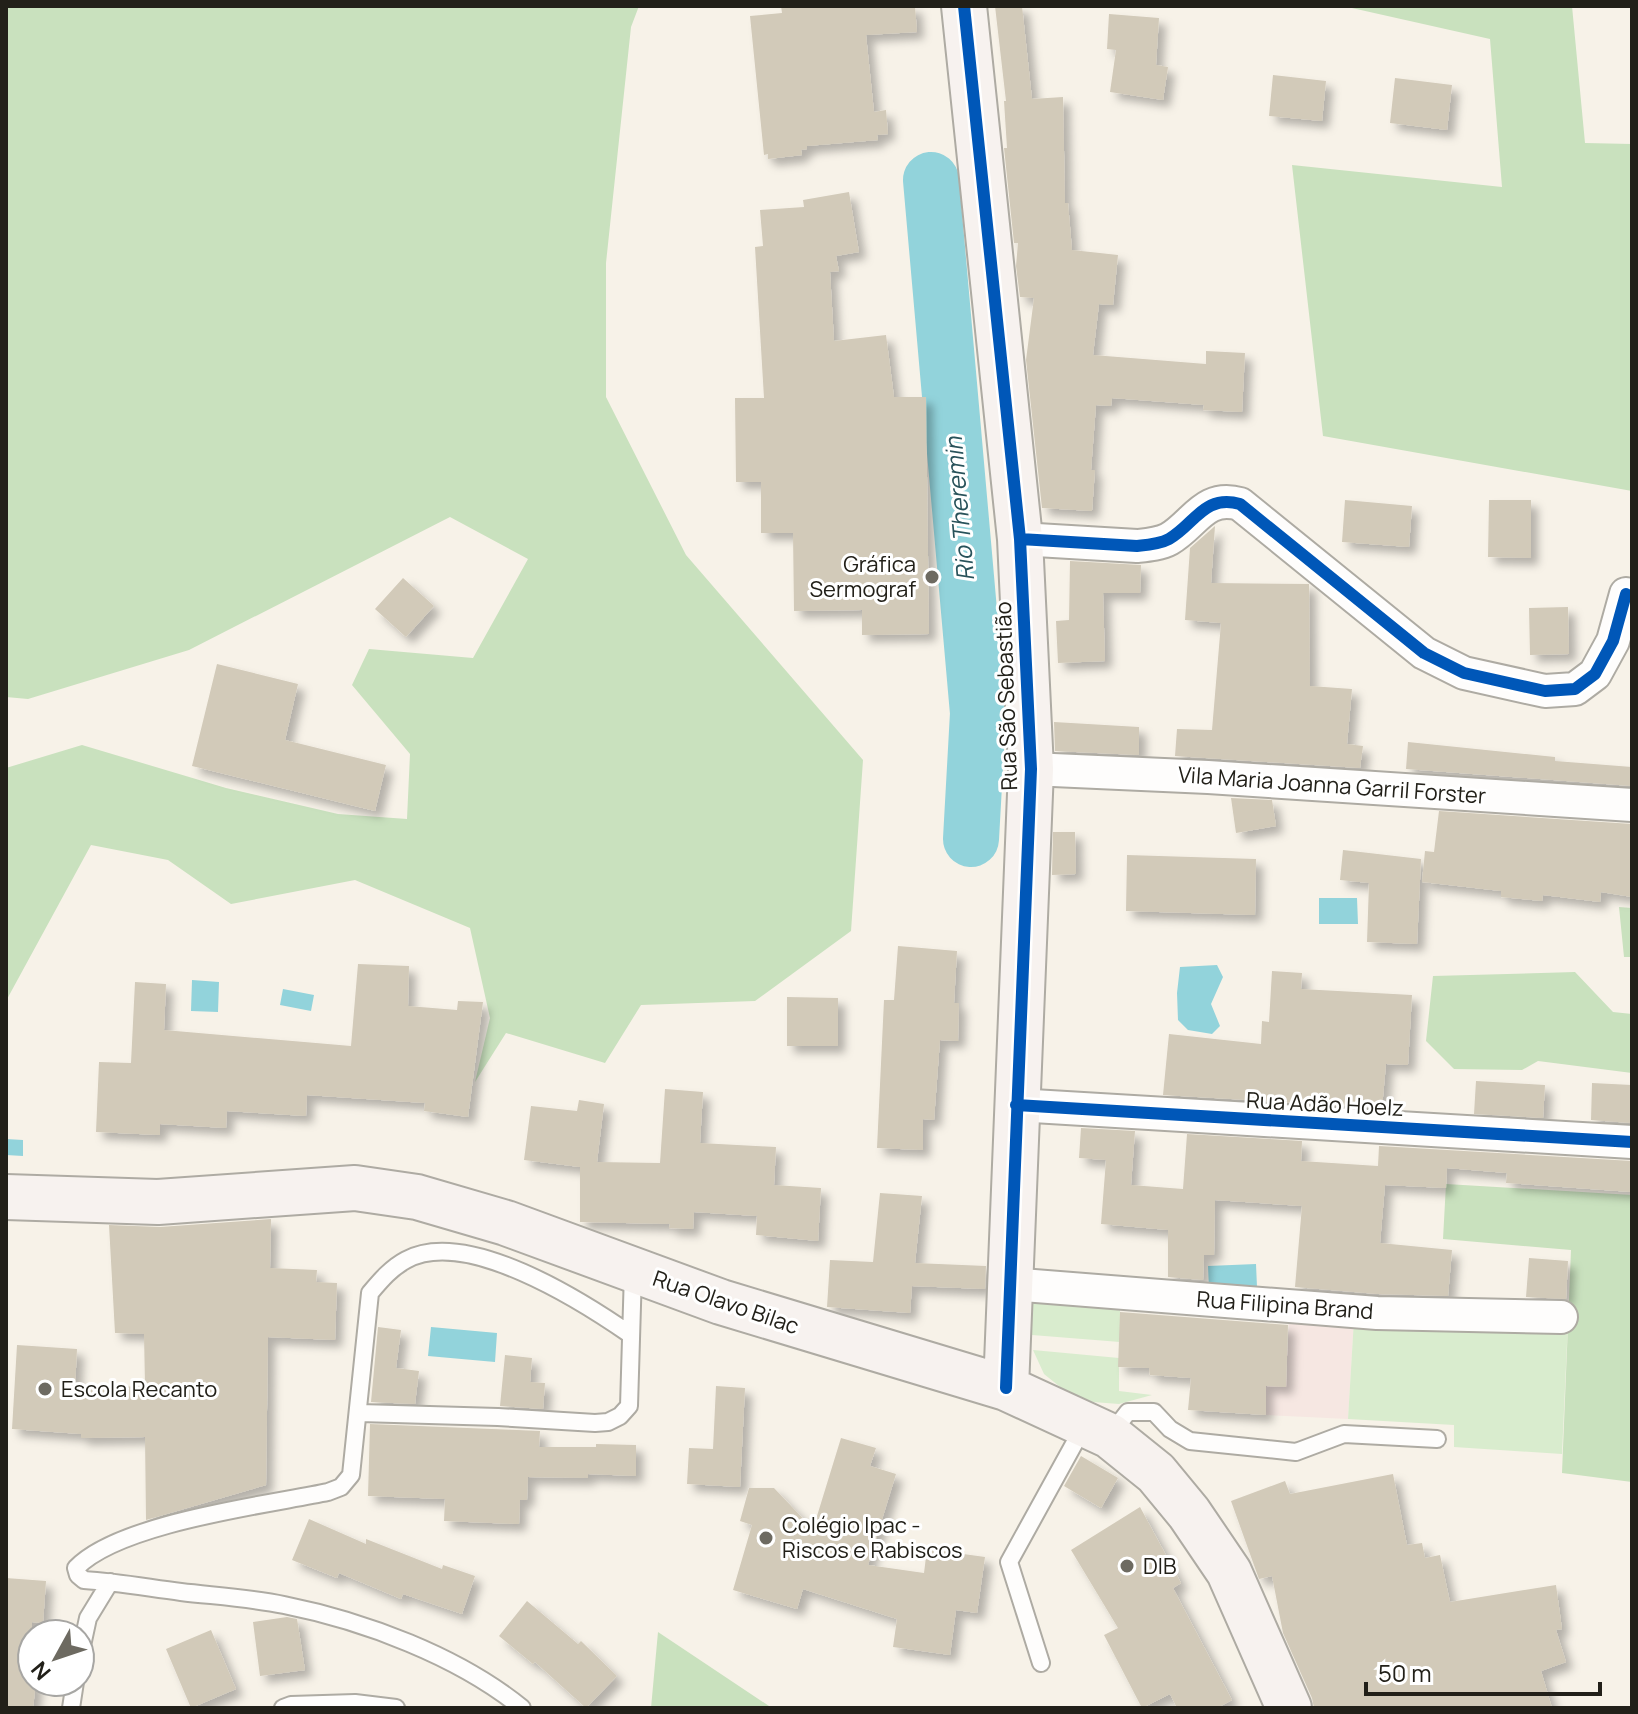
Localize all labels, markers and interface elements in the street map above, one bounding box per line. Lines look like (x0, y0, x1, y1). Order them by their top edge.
water label: Rio Theremin (936, 435, 981, 583)
place label: Gráfica Sermograf (810, 549, 916, 604)
marker: Gráfica Sermograf (923, 568, 941, 586)
street label: Rua São Sebastião (988, 601, 1024, 791)
street label: Vila Maria Joanna Garril Forster (1177, 759, 1487, 811)
street label: Rua Adão Hoelz (1245, 1085, 1405, 1123)
street label: Rua Olavo Bilac (649, 1263, 803, 1341)
street label: Rua Filipina Brand (1196, 1284, 1374, 1326)
place label: Escola Recanto (61, 1374, 217, 1404)
marker: Escola Recanto (36, 1380, 54, 1398)
place label: Colégio Ipac - Riscos e Rabiscos (782, 1510, 963, 1565)
marker: Colégio Ipac - Riscos e Rabiscos (757, 1529, 775, 1547)
place label: DIB (1143, 1551, 1176, 1581)
marker: DIB (1118, 1557, 1136, 1575)
north arrow (16, 1618, 96, 1698)
scale bar (1366, 1646, 1600, 1696)
text: N (24, 1655, 57, 1687)
text: 50 m (1378, 1656, 1432, 1689)

